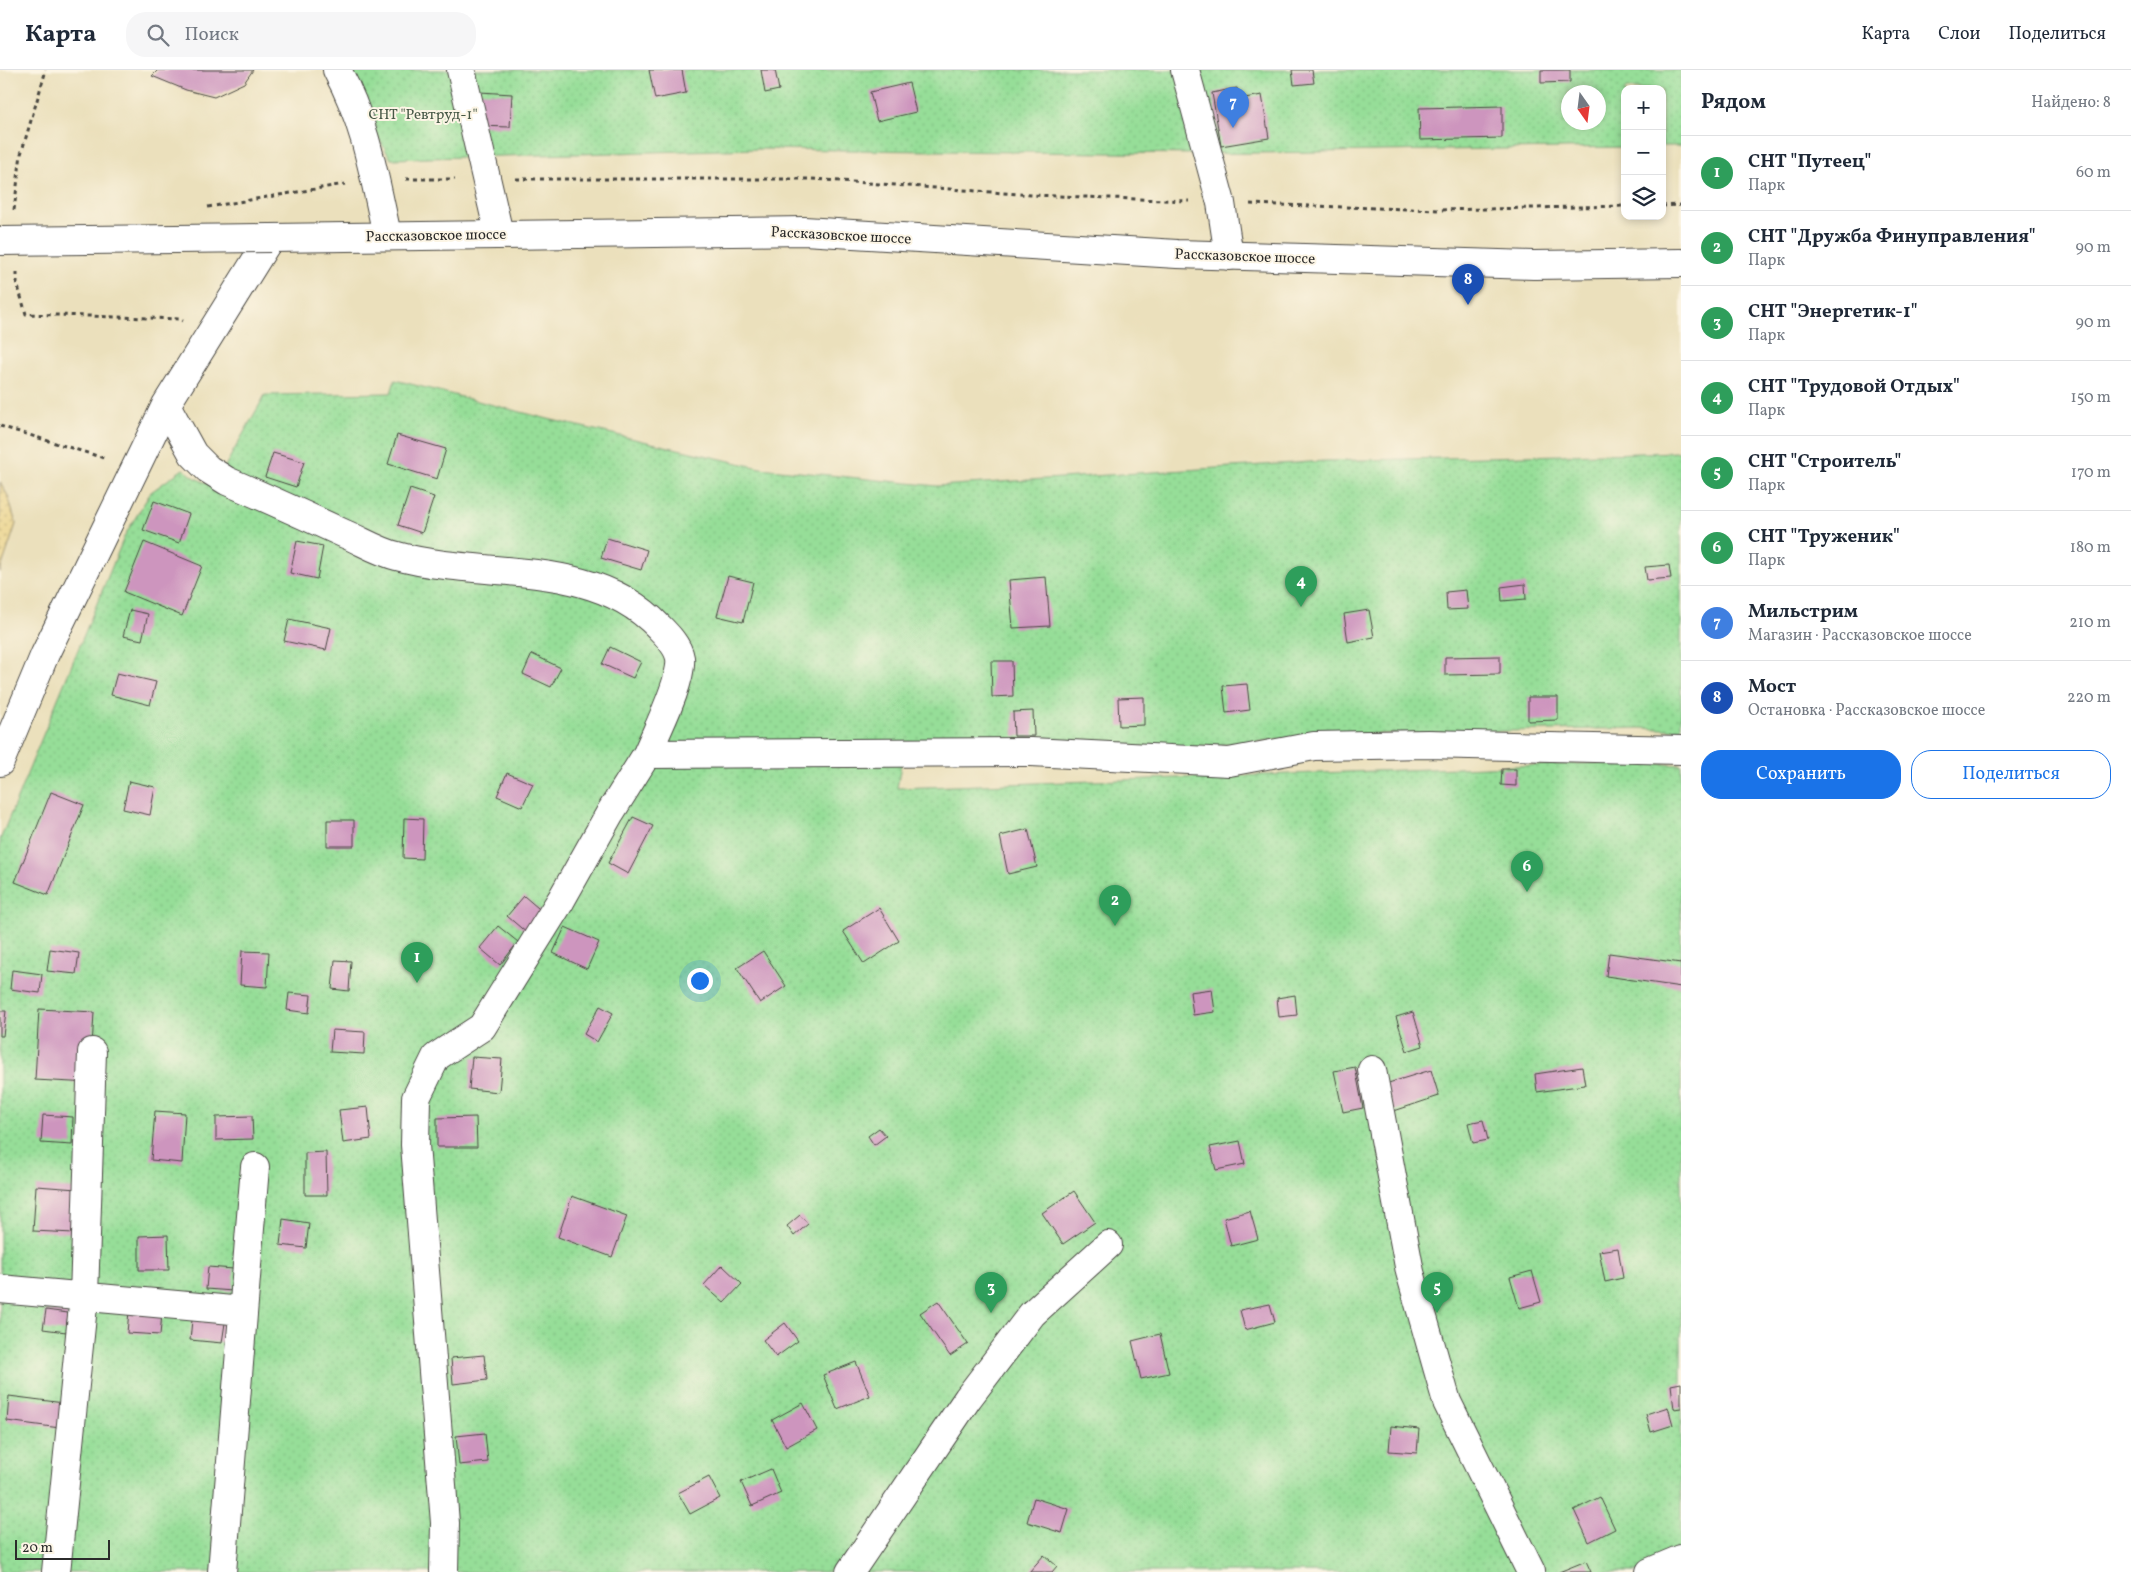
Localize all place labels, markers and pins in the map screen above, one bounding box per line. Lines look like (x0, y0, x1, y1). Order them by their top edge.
pin: 7 (1217, 87, 1249, 128)
pin: 8 (1452, 264, 1484, 305)
pin: 4 (1285, 566, 1317, 607)
pin: 6 (1511, 851, 1543, 892)
pin: 2 (1099, 885, 1131, 926)
pin: 1 (401, 942, 433, 983)
pin: 3 (975, 1272, 1007, 1313)
pin: 5 (1421, 1272, 1453, 1313)

